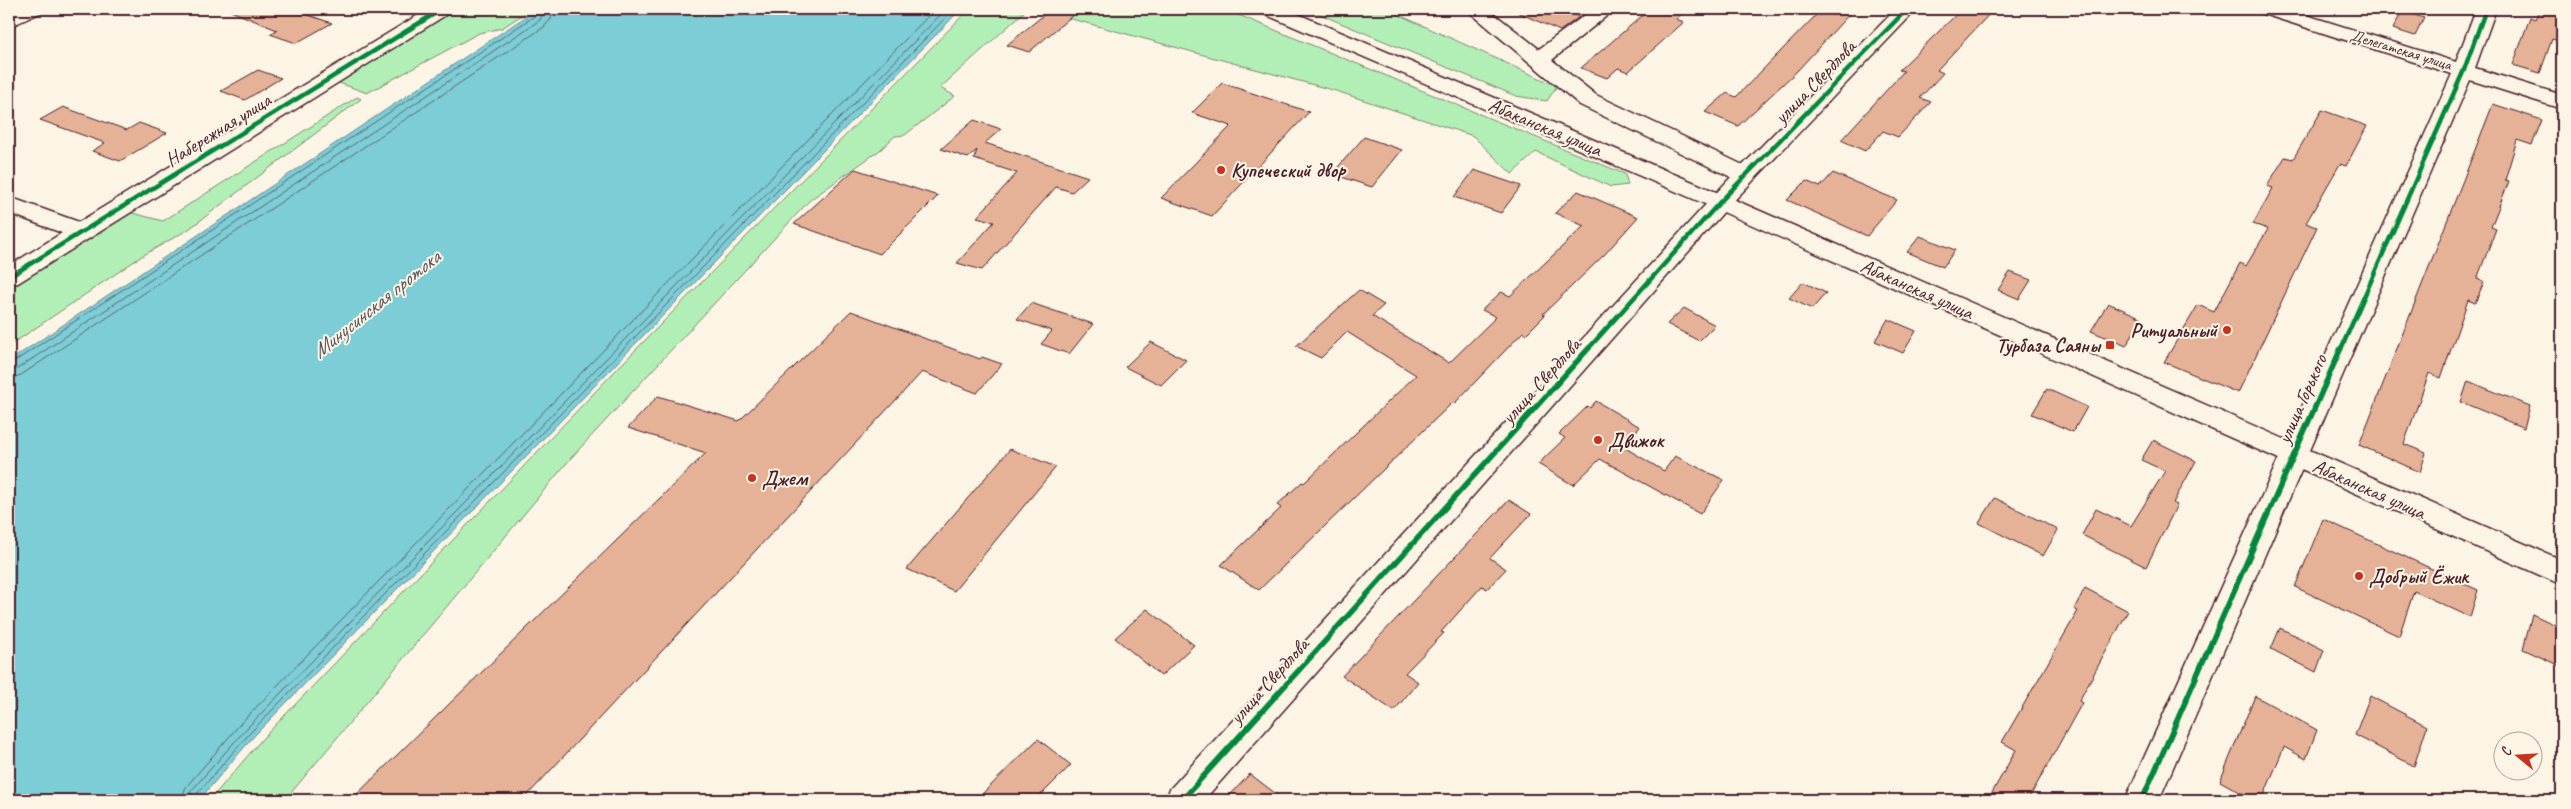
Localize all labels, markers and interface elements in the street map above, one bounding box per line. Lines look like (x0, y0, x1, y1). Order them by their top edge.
street label: Делегатская улица (2348, 25, 2455, 75)
street label: улица Свердлова (1768, 33, 1862, 130)
street label: Набережная улица (160, 87, 277, 172)
street label: Абаканская улица (1485, 92, 1607, 163)
place label: Купеческий двор (1231, 158, 1347, 183)
marker: Купеческий двор (1215, 164, 1227, 176)
water label: Минусинская протока (307, 243, 447, 364)
street label: Абаканская улица (1857, 253, 1978, 325)
place label: Ритуальный (2131, 318, 2219, 344)
marker: Ритуальный (2221, 324, 2233, 336)
street label: улица Свердлова (1495, 331, 1587, 430)
place label: Турбаза Саяны (1996, 333, 2102, 358)
marker: Турбаза Саяны (2104, 339, 2116, 351)
street label: улица Горького (2271, 350, 2333, 448)
place label: Движок (1608, 428, 1665, 453)
marker: Движок (1592, 434, 1604, 446)
street label: Абаканская улица (2309, 453, 2430, 525)
place label: Джем (762, 466, 809, 491)
marker: Джем (746, 472, 758, 484)
place label: Добрый Ёжик (2369, 564, 2470, 589)
marker: Добрый Ёжик (2353, 570, 2365, 582)
street label: улица Свердлова (1223, 631, 1315, 730)
north arrow (2494, 732, 2544, 782)
text: С (2497, 744, 2516, 758)

